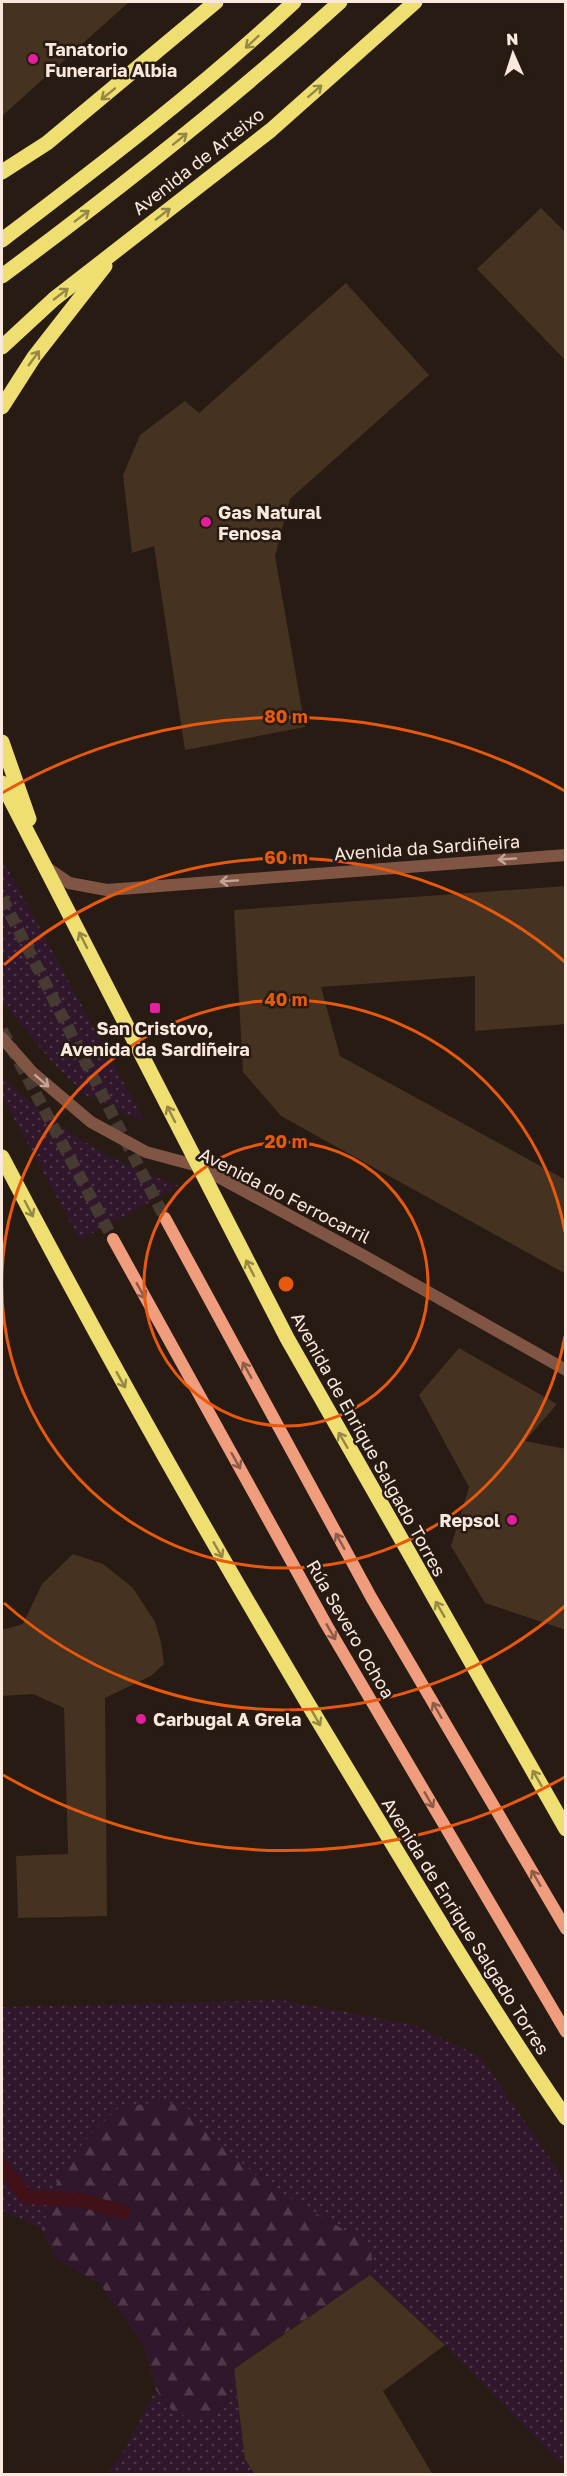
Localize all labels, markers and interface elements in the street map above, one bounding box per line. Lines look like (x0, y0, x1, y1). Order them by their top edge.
north arrow (483, 24, 543, 84)
text: N (506, 29, 519, 49)
one-way arrow (244, 34, 259, 49)
place label: Tanatorio Funeraria Albia (45, 38, 177, 81)
marker: Tanatorio Funeraria Albia (26, 52, 40, 66)
one-way arrow (307, 84, 322, 98)
one-way arrow (100, 87, 116, 100)
street label: Avenida de Arteixo (128, 103, 268, 219)
one-way arrow (172, 133, 188, 146)
one-way arrow (155, 207, 171, 220)
one-way arrow (74, 210, 90, 223)
one-way arrow (52, 287, 68, 300)
one-way arrow (28, 351, 40, 367)
place label: Gas Natural Fenosa (218, 501, 322, 544)
marker: Gas Natural Fenosa (199, 515, 213, 529)
text: 80 m (264, 705, 308, 727)
street label: Avenida da Sardiñeira (333, 830, 521, 864)
text: 60 m (264, 846, 308, 868)
one-way arrow (498, 854, 518, 865)
one-way arrow (220, 875, 239, 886)
one-way arrow (77, 932, 88, 950)
text: 40 m (264, 988, 308, 1010)
marker: San Cristovo, Avenida da Sardiñeira (148, 1001, 162, 1015)
place label: San Cristovo, Avenida da Sardiñeira (60, 1017, 250, 1060)
one-way arrow (34, 1074, 49, 1088)
one-way arrow (165, 1106, 176, 1124)
text: 20 m (265, 1130, 307, 1152)
street label: Avenida do Ferrocarril (196, 1142, 375, 1248)
one-way arrow (24, 1199, 35, 1217)
one-way arrow (244, 1259, 256, 1277)
centre of rings (276, 1274, 296, 1294)
one-way arrow (136, 1281, 147, 1299)
street label: Avenida de Enrique Salgado Torres (287, 1308, 451, 1580)
one-way arrow (241, 1361, 252, 1379)
one-way arrow (116, 1371, 127, 1389)
one-way arrow (337, 1432, 349, 1449)
one-way arrow (230, 1452, 242, 1469)
place label: Repsol (439, 1509, 500, 1531)
marker: Repsol (505, 1513, 519, 1527)
one-way arrow (334, 1533, 346, 1550)
one-way arrow (213, 1540, 224, 1558)
street label: Rúa Severo Ochoa (302, 1556, 400, 1702)
one-way arrow (434, 1601, 446, 1618)
one-way arrow (325, 1623, 337, 1640)
one-way arrow (431, 1702, 443, 1719)
place label: Carbugal A Grela (153, 1708, 301, 1730)
one-way arrow (310, 1709, 322, 1726)
marker: Carbugal A Grela (134, 1712, 148, 1726)
one-way arrow (530, 1770, 542, 1787)
one-way arrow (423, 1791, 435, 1808)
street label: Avenida de Enrique Salgado Torres (378, 1794, 554, 2058)
one-way arrow (530, 1870, 542, 1887)

